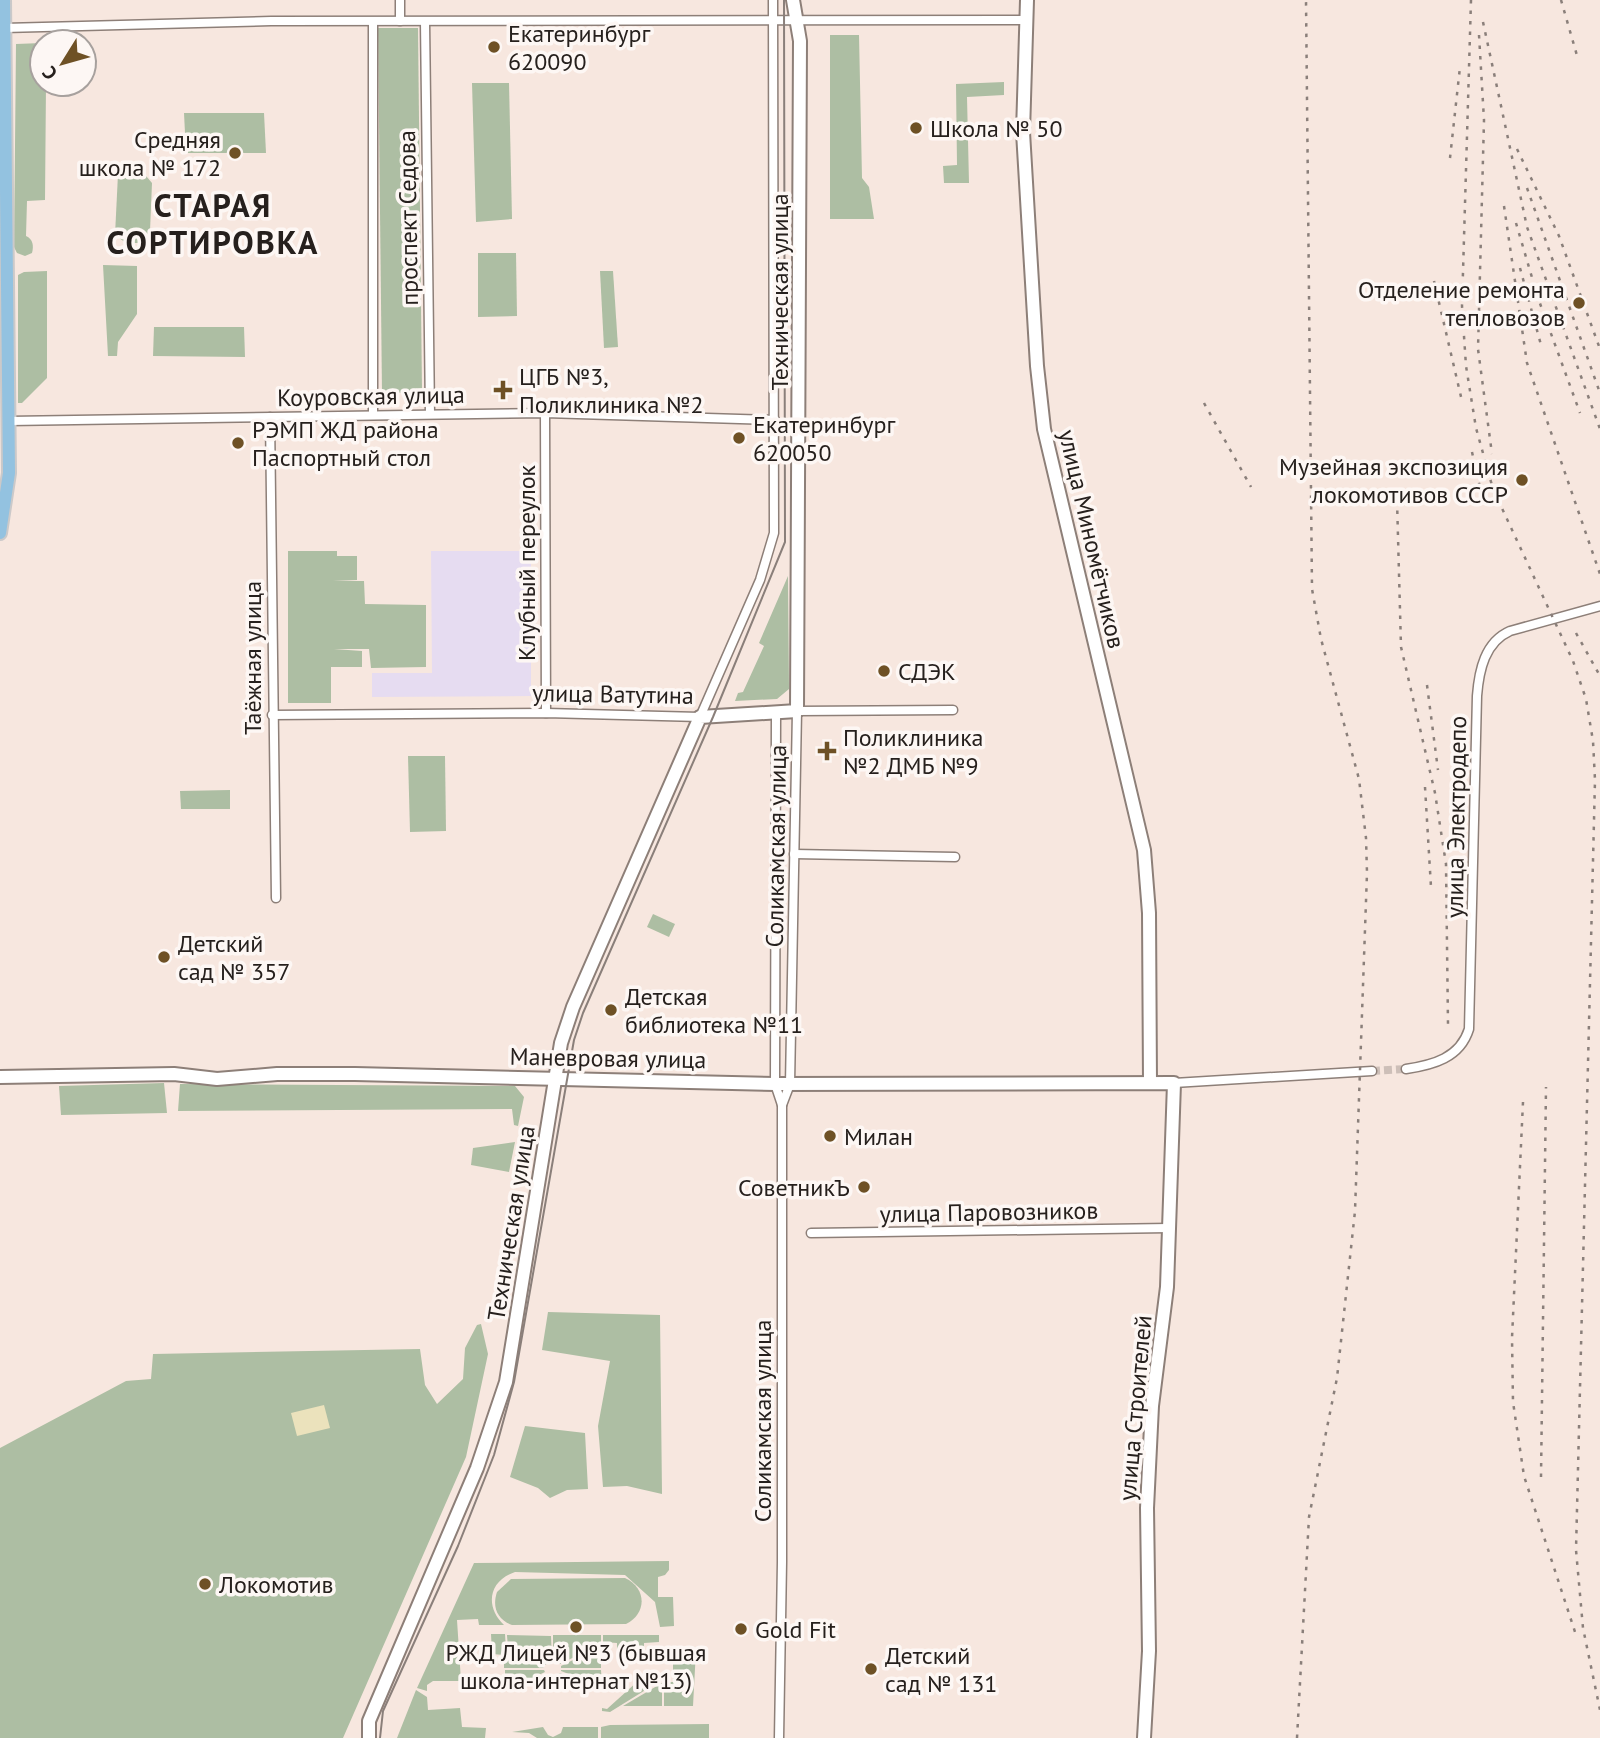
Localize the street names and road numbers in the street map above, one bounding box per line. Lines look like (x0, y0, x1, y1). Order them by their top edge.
street label: проспект Седова (391, 130, 425, 306)
street label: Техническая улица (764, 193, 795, 391)
street label: Коуровская улица (277, 379, 465, 413)
street label: улица Миномётчиков (1052, 427, 1132, 651)
street label: Клубный переулок (511, 464, 542, 661)
street label: Таёжная улица (237, 581, 268, 735)
street label: улица Ватутина (532, 677, 694, 711)
street label: улица Электродепо (1439, 716, 1473, 918)
street label: Соликамская улица (759, 744, 793, 948)
street label: Маневровая улица (509, 1041, 707, 1075)
street label: Техническая улица (480, 1123, 542, 1323)
street label: улица Паровозников (879, 1195, 1099, 1229)
street label: улица Строителей (1111, 1314, 1159, 1502)
street label: Соликамская улица (747, 1320, 778, 1522)

